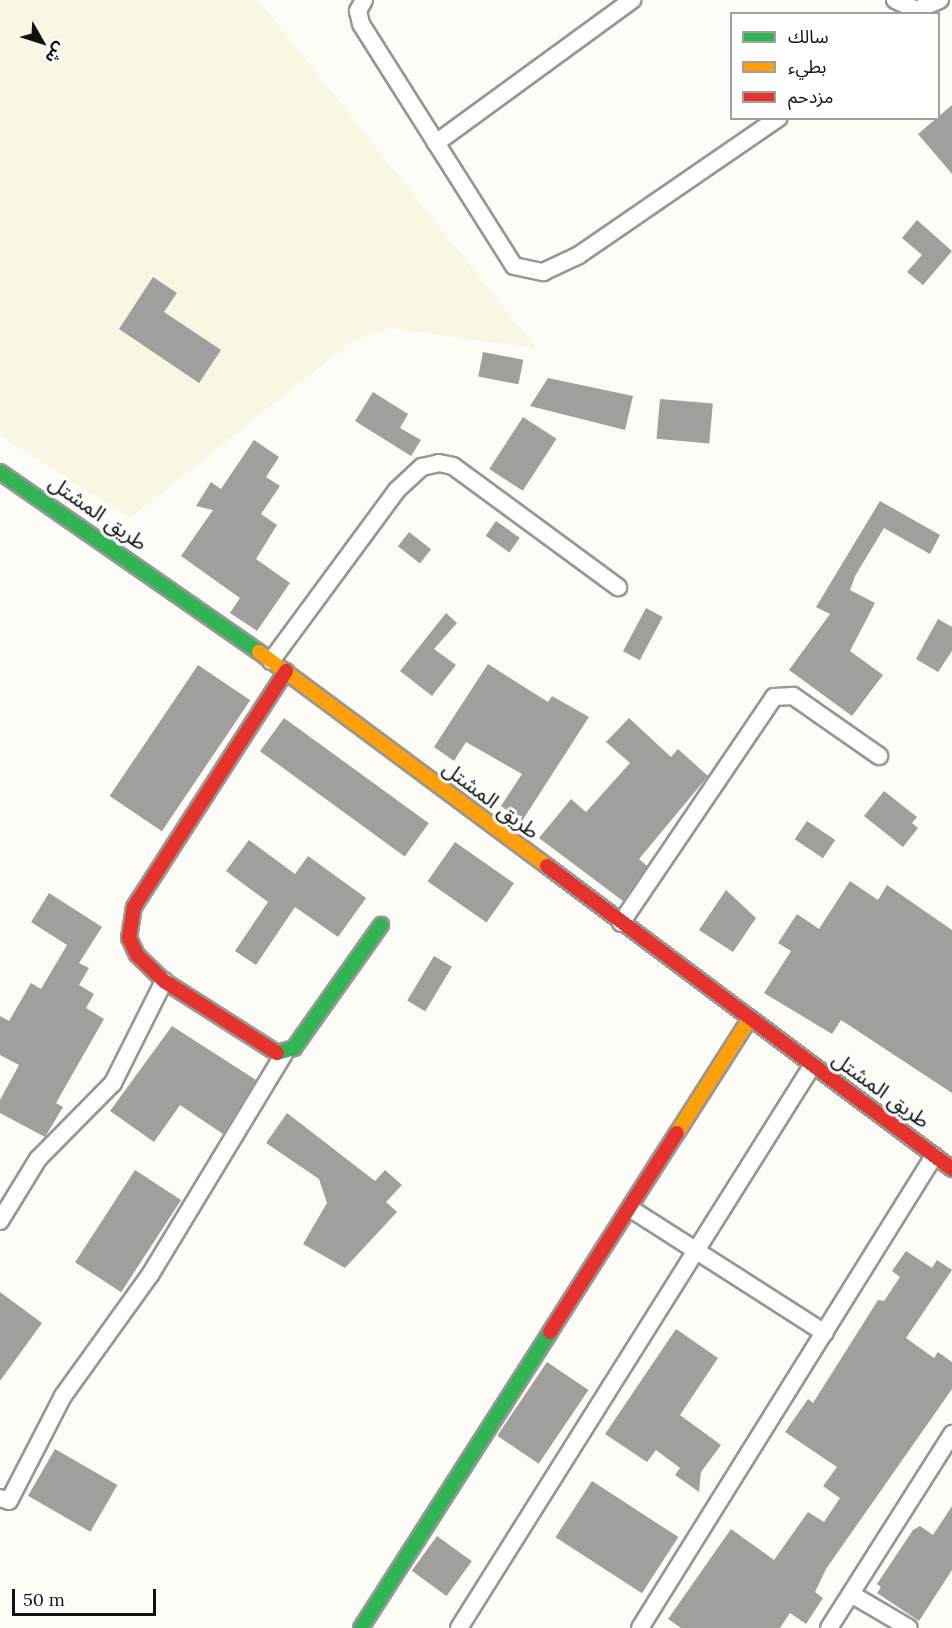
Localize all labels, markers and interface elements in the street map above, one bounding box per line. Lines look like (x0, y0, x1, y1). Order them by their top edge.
north arrow (12, 12, 72, 72)
legend (730, 12, 940, 120)
text: سالك (788, 25, 829, 48)
text: ش (41, 39, 71, 68)
text: بطيء (788, 55, 826, 78)
text: مزدحم (788, 85, 833, 108)
street label: طريق المشتل (44, 470, 152, 556)
street label: طريق المشتل (438, 756, 544, 844)
street label: طريق المشتل (827, 1046, 935, 1134)
scale bar (15, 1577, 159, 1615)
text: 50 m (23, 1588, 65, 1611)

